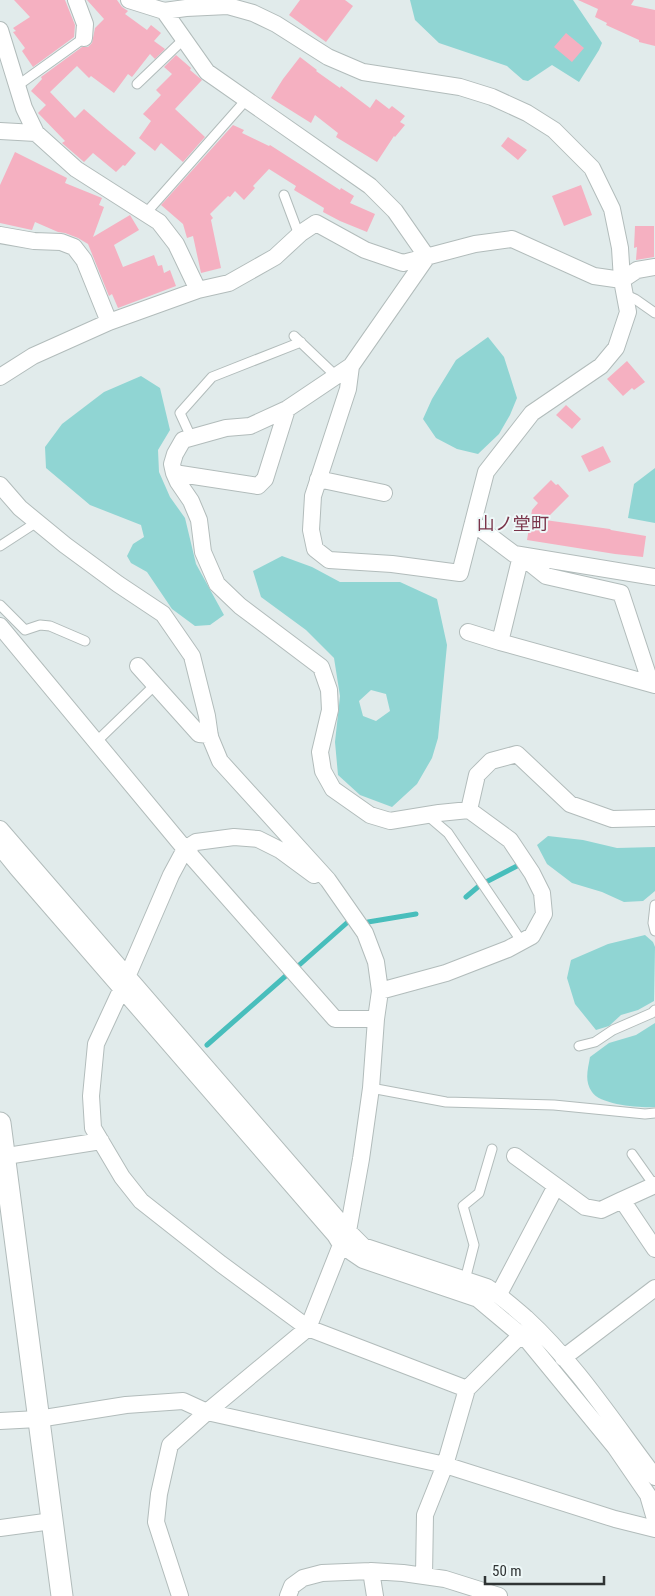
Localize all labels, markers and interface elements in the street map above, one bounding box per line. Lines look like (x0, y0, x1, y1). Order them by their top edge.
district label: 山ノ堂町 (477, 513, 549, 534)
scale bar (485, 1554, 604, 1586)
text: 50 m (492, 1562, 522, 1580)

